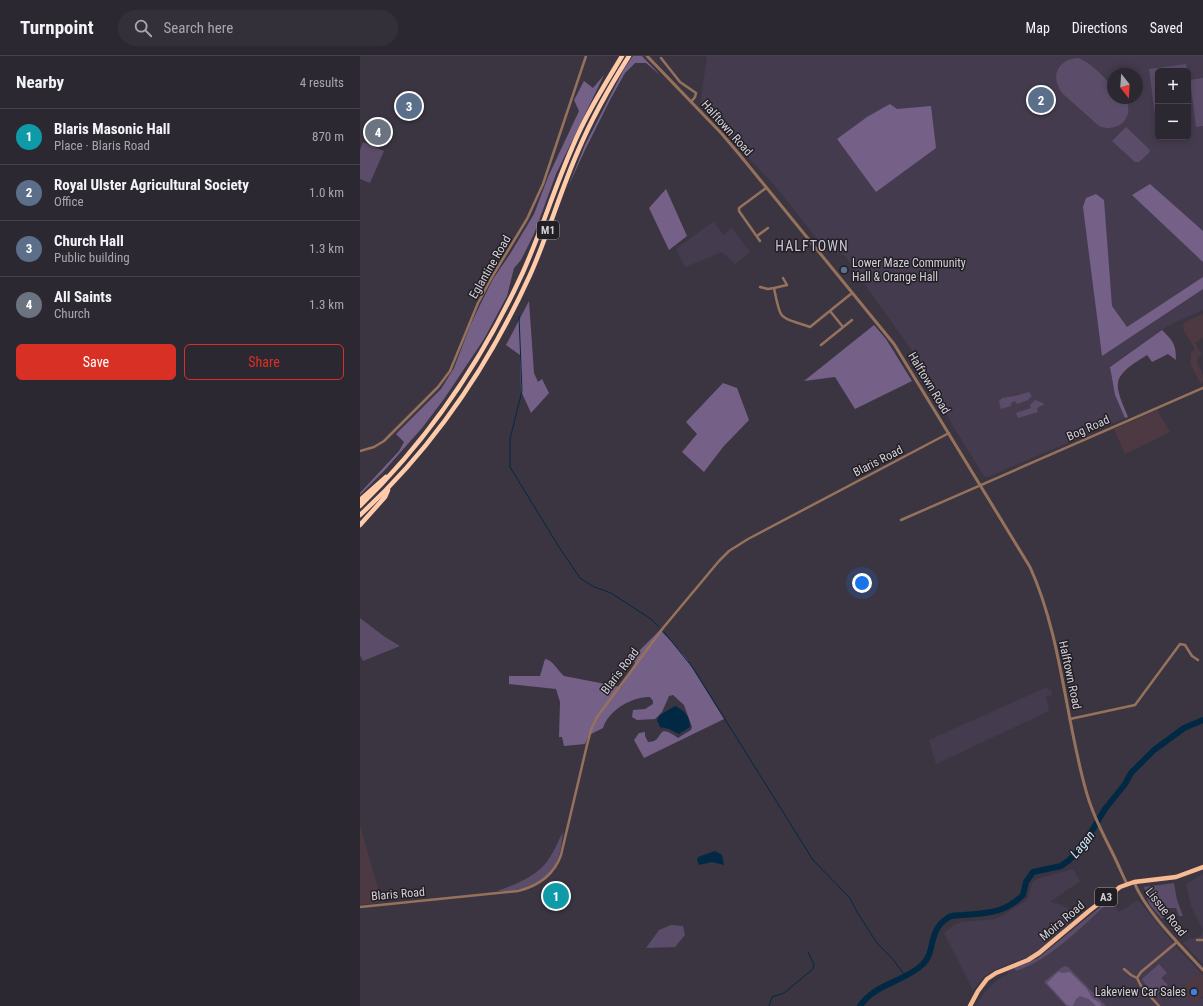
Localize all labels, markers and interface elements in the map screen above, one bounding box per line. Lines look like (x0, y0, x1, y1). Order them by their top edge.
search box (118, 10, 398, 46)
text: Turnpoint (20, 16, 94, 39)
icon: search (132, 17, 154, 39)
text: Search here (164, 19, 233, 37)
text: Map (1026, 20, 1050, 36)
text: Directions (1072, 20, 1128, 36)
text: Saved (1150, 20, 1183, 36)
north arrow (1107, 68, 1143, 104)
map controls (1155, 68, 1191, 140)
button: + (1155, 68, 1191, 104)
text: Nearby (16, 72, 64, 92)
text: 4 results (300, 75, 344, 90)
pin: 2 (1028, 85, 1054, 115)
pin: 3 (396, 91, 422, 121)
street label: Halftown Road (698, 97, 756, 159)
button: − (1155, 104, 1191, 140)
pin: 4 (365, 117, 391, 147)
text: Blaris Masonic Hall (54, 120, 170, 138)
text: 1 (26, 129, 32, 144)
text: 870 m (312, 129, 344, 144)
text: Place · Blaris Road (54, 138, 150, 153)
text: Royal Ulster Agricultural Society (54, 176, 249, 194)
text: 2 (26, 185, 32, 200)
text: 1.0 km (309, 185, 344, 200)
text: Office (54, 194, 84, 209)
road number: M1 (537, 221, 559, 239)
text: Church Hall (54, 232, 124, 250)
street label: Eglantine Road (466, 233, 514, 301)
district label: HALFTOWN (775, 238, 849, 254)
text: 3 (26, 241, 32, 256)
text: 1.3 km (309, 241, 344, 256)
text: Public building (54, 250, 130, 265)
place label: Lower Maze Community Hall & Orange Hall (852, 256, 966, 284)
marker: Lower Maze Community Hall & Orange Hall (839, 265, 849, 275)
text: All Saints (54, 288, 112, 306)
text: 4 (26, 297, 32, 312)
text: 1.3 km (309, 297, 344, 312)
text: Church (54, 306, 90, 321)
button: Save (16, 344, 176, 380)
button: Share (184, 344, 344, 380)
street label: Halftown Road (905, 350, 953, 416)
street label: Bog Road (1064, 412, 1112, 444)
street label: Blaris Road (851, 443, 905, 479)
your location (852, 573, 872, 593)
street label: Halftown Road (1056, 639, 1084, 711)
street label: Blaris Road (598, 645, 642, 697)
water label: Lagan (1067, 828, 1098, 861)
pin: 1 (543, 881, 569, 911)
street label: Blaris Road (371, 885, 425, 903)
street label: Lissue Road (1143, 885, 1189, 939)
road number: A3 (1095, 888, 1117, 906)
street label: Moira Road (1037, 898, 1087, 944)
place label: Lakeview Car Sales (1095, 985, 1186, 999)
marker: Lakeview Car Sales (1189, 987, 1199, 997)

